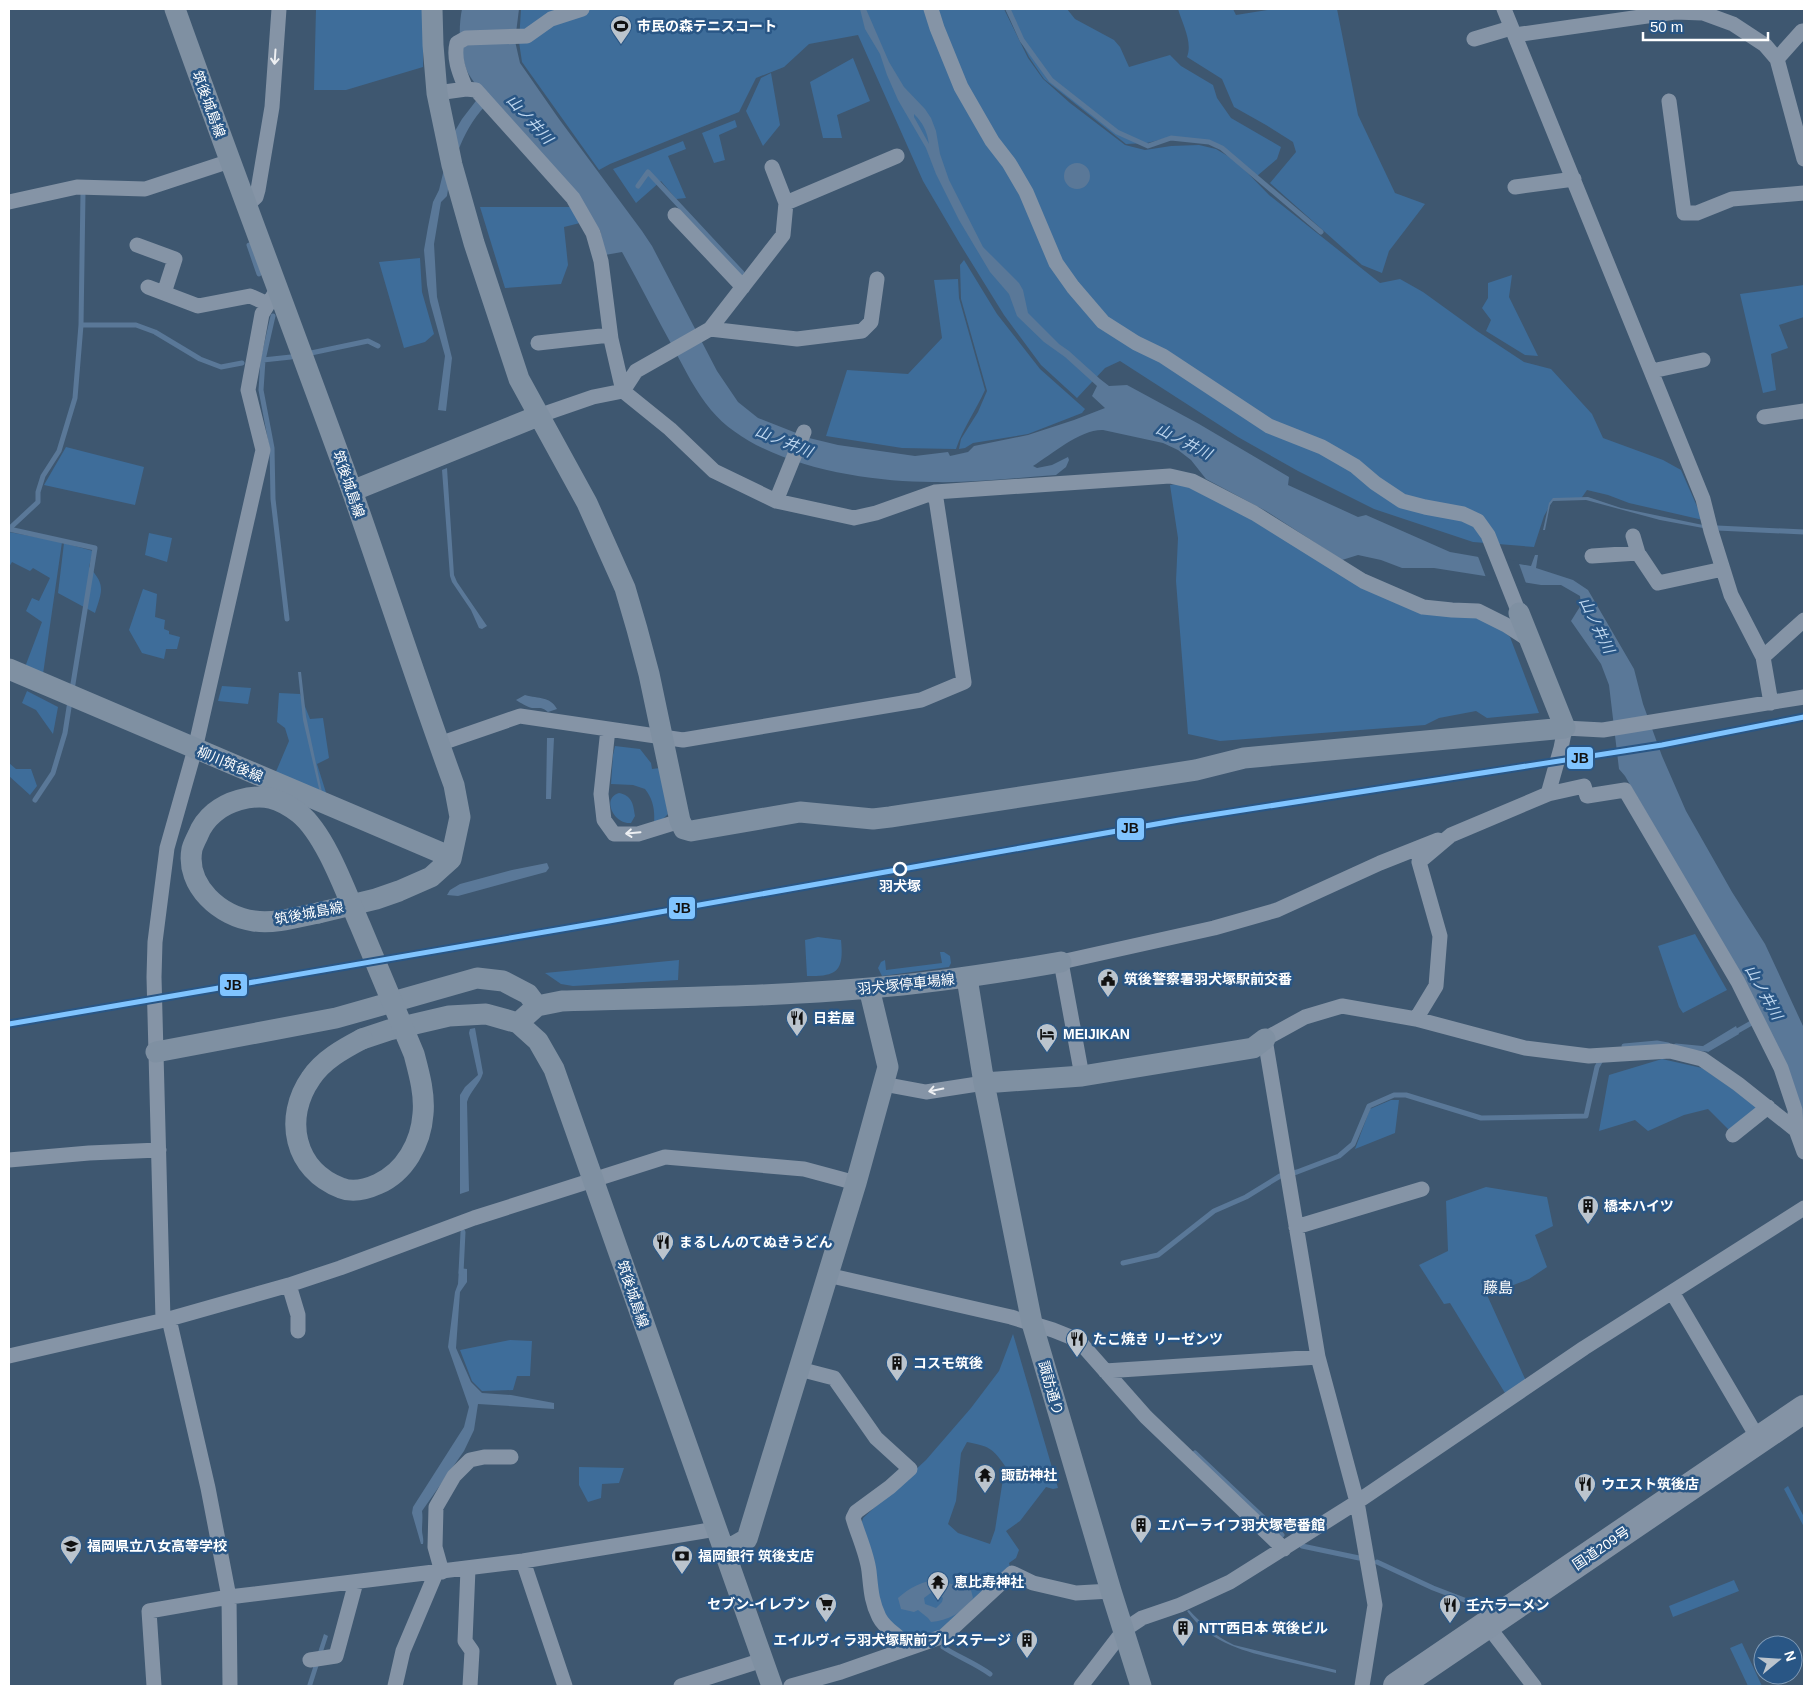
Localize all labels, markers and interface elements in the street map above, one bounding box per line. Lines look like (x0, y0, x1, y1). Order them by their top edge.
scale bar (1643, 10, 1768, 42)
sports icon: 市民の森テニスコート (609, 14, 633, 45)
place label: 市民の森テニスコート (637, 18, 777, 34)
text: 50 m (1650, 18, 1683, 35)
one-way arrow (271, 49, 280, 65)
street label: 筑後城島線 (190, 68, 228, 140)
water label: 山ノ井川 (504, 91, 558, 148)
water label: 山ノ井川 (1153, 420, 1216, 463)
water label: 山ノ井川 (753, 422, 817, 461)
street label: 筑後城島線 (330, 448, 368, 520)
water label: 山ノ井川 (1576, 594, 1619, 657)
street label: 柳川筑後線 (195, 743, 265, 785)
line badge: JB (1566, 746, 1594, 770)
text: JB (1571, 750, 1589, 766)
line badge: JB (1116, 817, 1145, 841)
text: JB (1121, 820, 1139, 836)
one-way arrow (625, 828, 641, 838)
marker: 羽犬塚 (893, 862, 907, 876)
place label: 羽犬塚 (879, 878, 921, 894)
line badge: JB (668, 896, 696, 920)
street label: 筑後城島線 (273, 898, 345, 928)
text: JB (673, 900, 691, 916)
water label: 山ノ井川 (1742, 962, 1787, 1024)
public building icon: 筑後警察署羽犬塚駅前交番 (1096, 967, 1120, 998)
street label: 羽犬塚停車場線 (856, 971, 956, 997)
place label: 筑後警察署羽犬塚駅前交番 (1124, 971, 1292, 987)
line badge: JB (219, 973, 248, 997)
text: JB (224, 977, 242, 993)
restaurant icon: 日若屋 (785, 1006, 809, 1037)
place label: 日若屋 (813, 1010, 855, 1026)
hotel icon: MEIJIKAN (1035, 1022, 1059, 1053)
place label: MEIJIKAN (1063, 1026, 1130, 1042)
one-way arrow (928, 1086, 944, 1096)
building icon: 橋本ハイツ (1576, 1194, 1600, 1225)
place label: 橋本ハイツ (1604, 1198, 1674, 1214)
restaurant icon: まるしんのてぬきうどん (651, 1230, 675, 1261)
place label: まるしんのてぬきうどん (679, 1234, 832, 1250)
street label: 筑後城島線 (614, 1258, 652, 1330)
district label: 藤島 (1483, 1279, 1513, 1296)
restaurant icon: たこ焼き リーゼンツ (1065, 1327, 1089, 1358)
place label: たこ焼き リーゼンツ (1093, 1331, 1223, 1347)
building icon: コスモ筑後 (885, 1351, 909, 1382)
place label: コスモ筑後 (913, 1355, 983, 1371)
street label: 諏訪通り (1036, 1359, 1066, 1417)
temple icon: 諏訪神社 (973, 1463, 997, 1494)
place label: 諏訪神社 (1001, 1467, 1057, 1483)
restaurant icon: ウエスト筑後店 (1573, 1472, 1597, 1503)
place label: ウエスト筑後店 (1601, 1476, 1699, 1492)
building icon: エバーライフ羽犬塚壱番館 (1129, 1513, 1153, 1544)
place label: エバーライフ羽犬塚壱番館 (1157, 1517, 1325, 1533)
street label: 国道209号 (1569, 1523, 1633, 1573)
school or university icon: 福岡県立八女高等学校 (59, 1534, 83, 1565)
place label: 福岡県立八女高等学校 (87, 1538, 227, 1554)
bank icon: 福岡銀行 筑後支店 (670, 1544, 694, 1575)
place label: 福岡銀行 筑後支店 (698, 1548, 814, 1564)
temple icon: 恵比寿神社 (926, 1570, 950, 1601)
place label: 恵比寿神社 (954, 1574, 1024, 1590)
supermarket icon: セブン-イレブン (814, 1592, 838, 1623)
restaurant icon: 壬六ラーメン (1438, 1593, 1462, 1624)
place label: セブン-イレブン (707, 1596, 810, 1612)
place label: 壬六ラーメン (1466, 1597, 1549, 1613)
building icon: NTT西日本 筑後ビル (1171, 1616, 1195, 1647)
place label: NTT西日本 筑後ビル (1199, 1620, 1328, 1636)
building icon: エイルヴィラ羽犬塚駅前プレステージ (1015, 1628, 1039, 1659)
place label: エイルヴィラ羽犬塚駅前プレステージ (773, 1632, 1011, 1648)
north arrow (1753, 1635, 1803, 1685)
text: N (1781, 1649, 1800, 1663)

